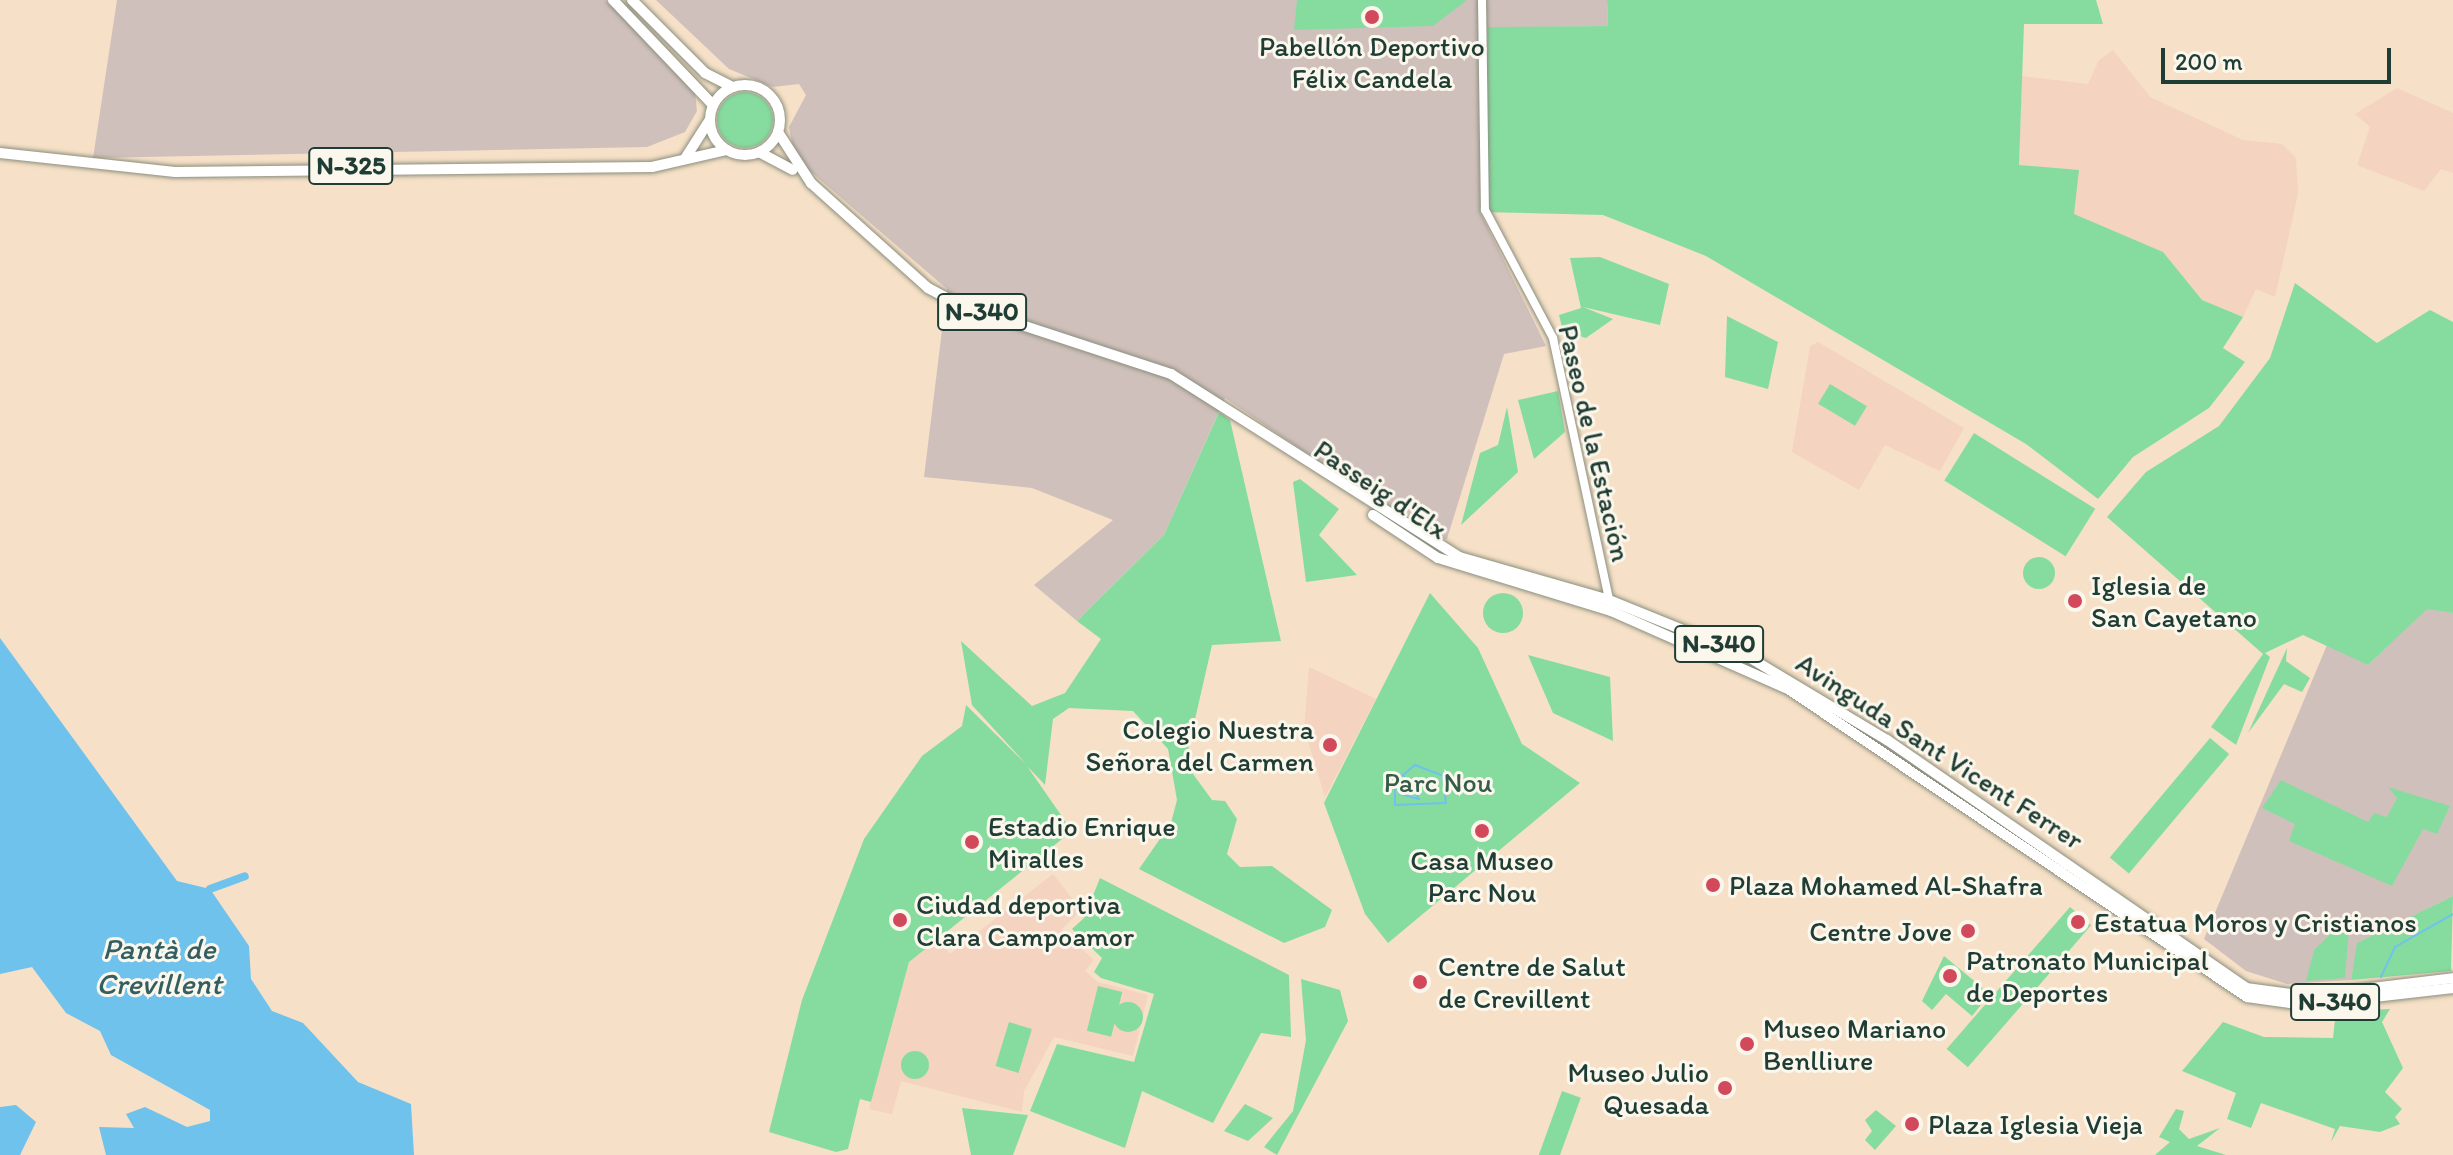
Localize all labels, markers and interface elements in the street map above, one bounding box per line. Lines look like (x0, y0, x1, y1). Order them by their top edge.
marker: Pabellón Deportivo Félix Candela (1363, 8, 1381, 26)
place label: Pabellón Deportivo Félix Candela (1259, 29, 1485, 95)
scale bar (2165, 32, 2395, 82)
text: 200 m (2175, 47, 2243, 76)
road number: N-325 (307, 144, 395, 188)
road number: N-340 (936, 290, 1028, 334)
street label: Paseo de la Estación (1551, 321, 1639, 565)
street label: Passeig d'Elx (1308, 432, 1454, 546)
place label: Iglesia de San Cayetano (2091, 568, 2257, 634)
marker: Iglesia de San Cayetano (2066, 592, 2084, 610)
road number: N-340 (1673, 622, 1765, 666)
street label: Avinguda Sant Vicent Ferrer (1790, 645, 2090, 857)
place label: Colegio Nuestra Señora del Carmen (1085, 712, 1314, 778)
marker: Colegio Nuestra Señora del Carmen (1321, 736, 1339, 754)
park label: Parc Nou (1384, 765, 1492, 799)
place label: Estadio Enrique Miralles (988, 809, 1176, 875)
marker: Casa Museo Parc Nou (1473, 822, 1491, 840)
marker: Estadio Enrique Miralles (963, 833, 981, 851)
place label: Casa Museo Parc Nou (1411, 843, 1553, 909)
place label: Plaza Mohamed Al-Shafra (1729, 868, 2040, 902)
marker: Plaza Mohamed Al-Shafra (1704, 876, 1722, 894)
place label: Ciudad deportiva Clara Campoamor (916, 887, 1135, 953)
place label: Estatua Moros y Cristianos (2094, 905, 2417, 939)
marker: Ciudad deportiva Clara Campoamor (891, 911, 909, 929)
marker: Estatua Moros y Cristianos (2069, 913, 2087, 931)
place label: Centre Jove (1810, 914, 1952, 948)
marker: Centre Jove (1959, 922, 1977, 940)
water label: Pantà de Crevillent (96, 931, 222, 1002)
place label: Patronato Municipal de Deportes (1966, 943, 2210, 1009)
place label: Centre de Salut de Crevillent (1438, 949, 1625, 1015)
marker: Patronato Municipal de Deportes (1941, 967, 1959, 985)
marker: Centre de Salut de Crevillent (1409, 971, 1431, 993)
road number: N-340 (2289, 980, 2381, 1024)
place label: Museo Mariano Benlliure (1763, 1011, 1945, 1077)
marker: Museo Mariano Benlliure (1738, 1035, 1756, 1053)
place label: Museo Julio Quesada (1567, 1055, 1709, 1121)
marker: Museo Julio Quesada (1716, 1079, 1734, 1097)
place label: Plaza Iglesia Vieja (1928, 1107, 2144, 1141)
marker: Plaza Iglesia Vieja (1903, 1115, 1921, 1133)

